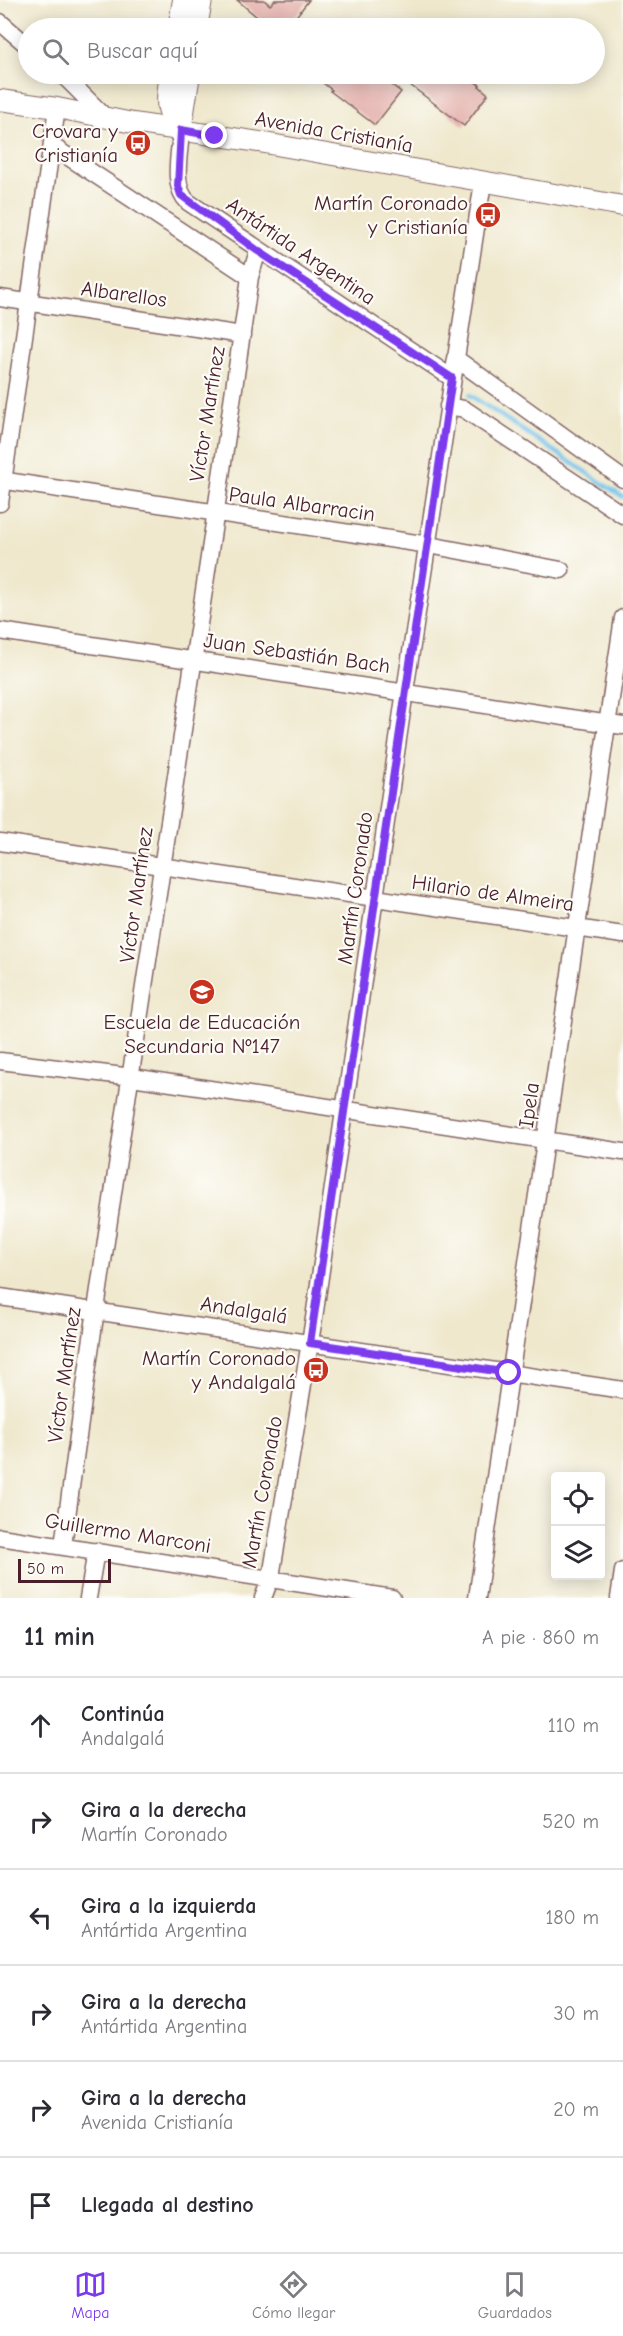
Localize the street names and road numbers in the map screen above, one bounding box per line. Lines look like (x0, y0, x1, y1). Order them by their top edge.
street label: Avenida Cristianía (253, 106, 415, 158)
street label: Antártida Argentina (222, 192, 380, 310)
street label: Albarellos (80, 276, 168, 312)
street label: Víctor Martínez (184, 345, 230, 483)
street label: Paula Albarracin (227, 482, 377, 526)
street label: Juan Sebastián Bach (202, 628, 392, 678)
street label: Martín Coronado (332, 810, 378, 966)
street label: Víctor Martínez (115, 826, 157, 964)
street label: Hilario de Almeira (410, 870, 576, 916)
street label: Ipela (514, 1081, 544, 1129)
street label: Andalgalá (199, 1291, 289, 1329)
street label: Víctor Martínez (43, 1306, 85, 1444)
street label: Martín Coronado (237, 1414, 287, 1570)
street label: Guillermo Marconi (43, 1508, 213, 1558)

